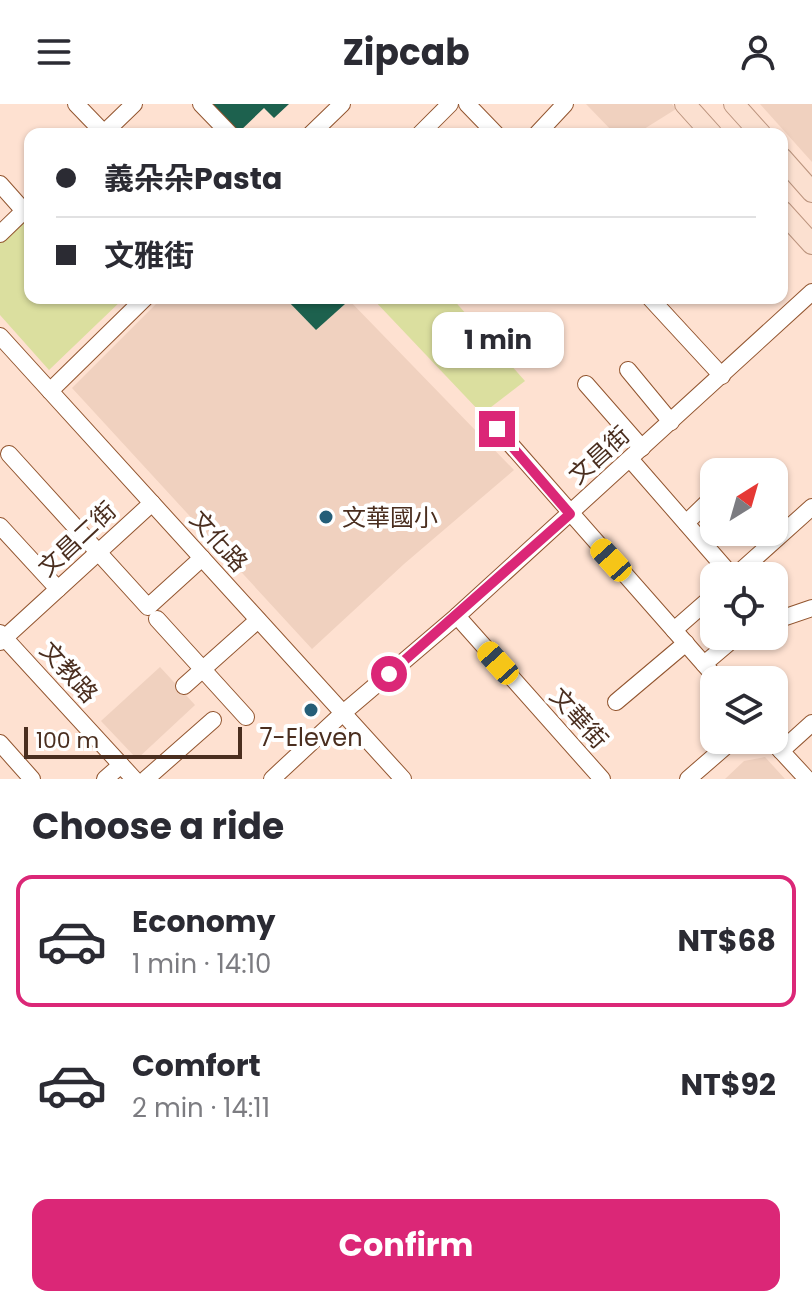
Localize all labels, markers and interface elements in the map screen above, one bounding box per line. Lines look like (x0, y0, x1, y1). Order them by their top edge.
text: Zipcab (342, 27, 470, 78)
icon: menu (32, 30, 76, 74)
icon: person (736, 30, 780, 74)
text: 義朵朵Pasta (104, 157, 282, 200)
text: 文雅街 (104, 234, 194, 277)
callout: 1 min (431, 313, 563, 369)
text: 1 min (464, 322, 532, 358)
route end (479, 411, 515, 447)
street label: 文昌街 (561, 419, 637, 491)
north arrow (700, 458, 788, 546)
map controls (700, 458, 788, 754)
street label: 文昌二街 (31, 494, 123, 584)
place label: 文華國小 (342, 501, 438, 534)
street label: 文化路 (183, 503, 255, 579)
marker: 文華國小 (317, 508, 335, 526)
car (586, 534, 636, 586)
button: locate (700, 562, 788, 650)
street label: 文教路 (33, 634, 105, 710)
car (473, 637, 523, 689)
route start (371, 656, 407, 692)
button: layers (700, 666, 788, 754)
street label: 文華街 (543, 680, 615, 756)
marker: 7-Eleven (302, 701, 320, 719)
place label: 7-Eleven (259, 721, 363, 754)
scale bar (24, 723, 242, 759)
text: 100 m (36, 725, 99, 756)
text: Choose a ride (32, 801, 284, 852)
text: Economy (132, 900, 276, 943)
icon: car (36, 905, 108, 977)
text: NT$68 (677, 919, 776, 962)
text: 1 min · 14:10 (132, 946, 271, 982)
text: Comfort (132, 1044, 261, 1087)
icon: car (36, 1049, 108, 1121)
text: NT$92 (680, 1063, 776, 1106)
text: 2 min · 14:11 (132, 1090, 270, 1126)
button: Confirm (32, 1199, 780, 1291)

